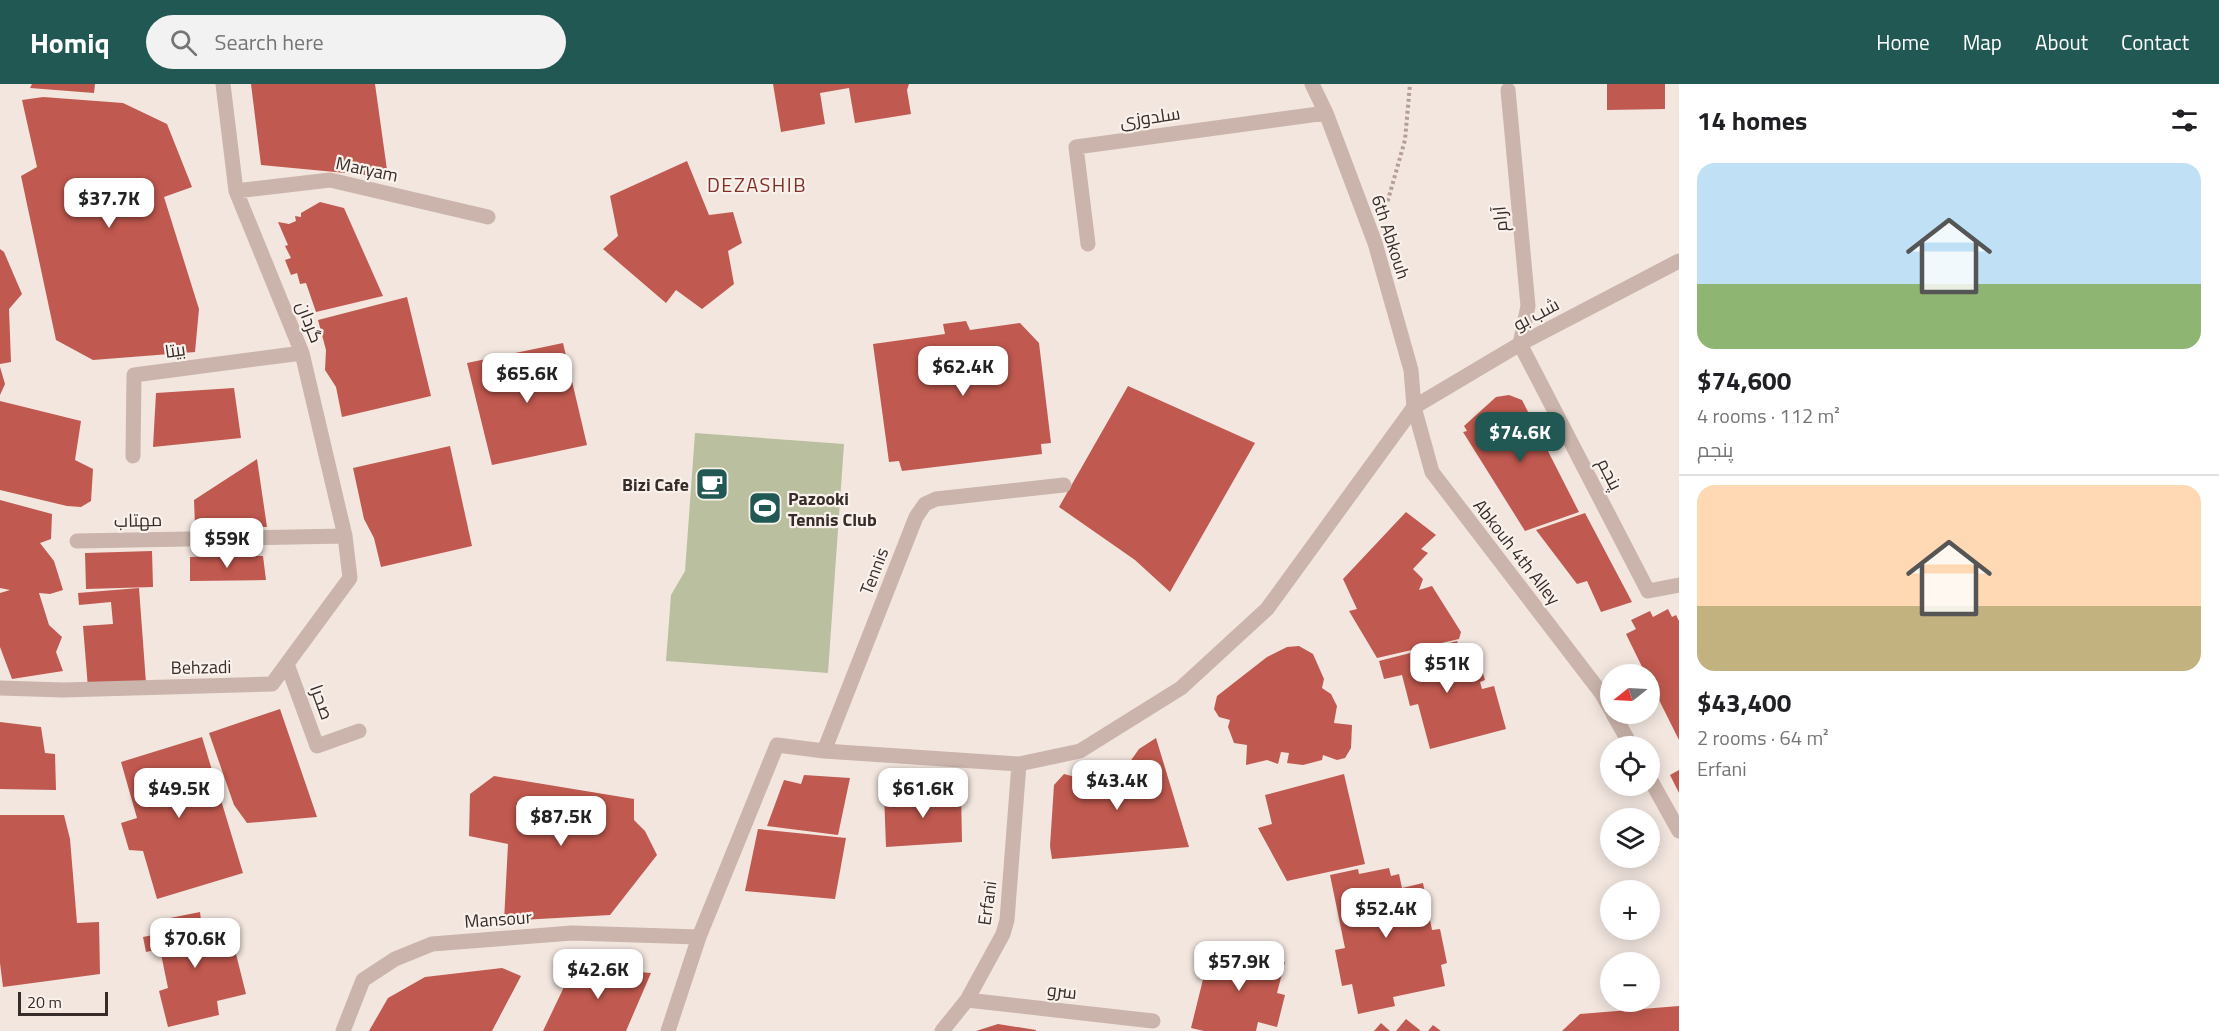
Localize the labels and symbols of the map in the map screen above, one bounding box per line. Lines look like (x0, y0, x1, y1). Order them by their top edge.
street label: سلدوزی (1118, 99, 1182, 135)
street label: Maryam (333, 149, 401, 189)
district label: DEZASHIB (707, 169, 807, 200)
pin: $37.7K (60, 178, 158, 229)
street label: 6th Abkouh (1365, 191, 1417, 283)
street label: آرام (1485, 205, 1515, 233)
street label: شب بو (1508, 291, 1564, 337)
street label: گردان (290, 297, 330, 347)
street label: بیتا (163, 335, 187, 365)
pin: $62.4K (914, 346, 1012, 397)
pin: $65.6K (478, 353, 576, 404)
pin: $74.6K (1471, 412, 1569, 463)
street label: پنجم (1591, 453, 1630, 495)
cafe icon: Bizi Cafe (694, 466, 730, 502)
place label: Bizi Cafe (622, 471, 689, 498)
place label: Pazooki Tennis Club (788, 485, 877, 533)
sports icon: Pazooki Tennis Club (747, 490, 783, 526)
street label: Abkouh 4th Alley (1467, 493, 1567, 611)
street label: مهتاب (114, 506, 162, 534)
pin: $59K (191, 518, 263, 569)
street label: Tennis (853, 543, 895, 599)
pin: $51K (1411, 643, 1483, 694)
street label: Behzadi (171, 653, 231, 681)
north arrow (1600, 664, 1660, 724)
street label: صحرا (303, 681, 341, 723)
pin: $43.4K (1068, 760, 1166, 811)
pin: $49.5K (130, 768, 228, 819)
pin: $61.6K (874, 768, 972, 819)
pin: $87.5K (512, 796, 610, 847)
street label: Erfani (971, 879, 1003, 927)
pin: $52.4K (1337, 888, 1435, 939)
street label: Mansour (463, 903, 533, 935)
pin: $70.6K (146, 918, 244, 969)
pin: $57.9K (1190, 941, 1288, 992)
pin: $42.6K (549, 949, 647, 1000)
street label: سرو (1046, 976, 1078, 1006)
scale bar (18, 989, 108, 1016)

